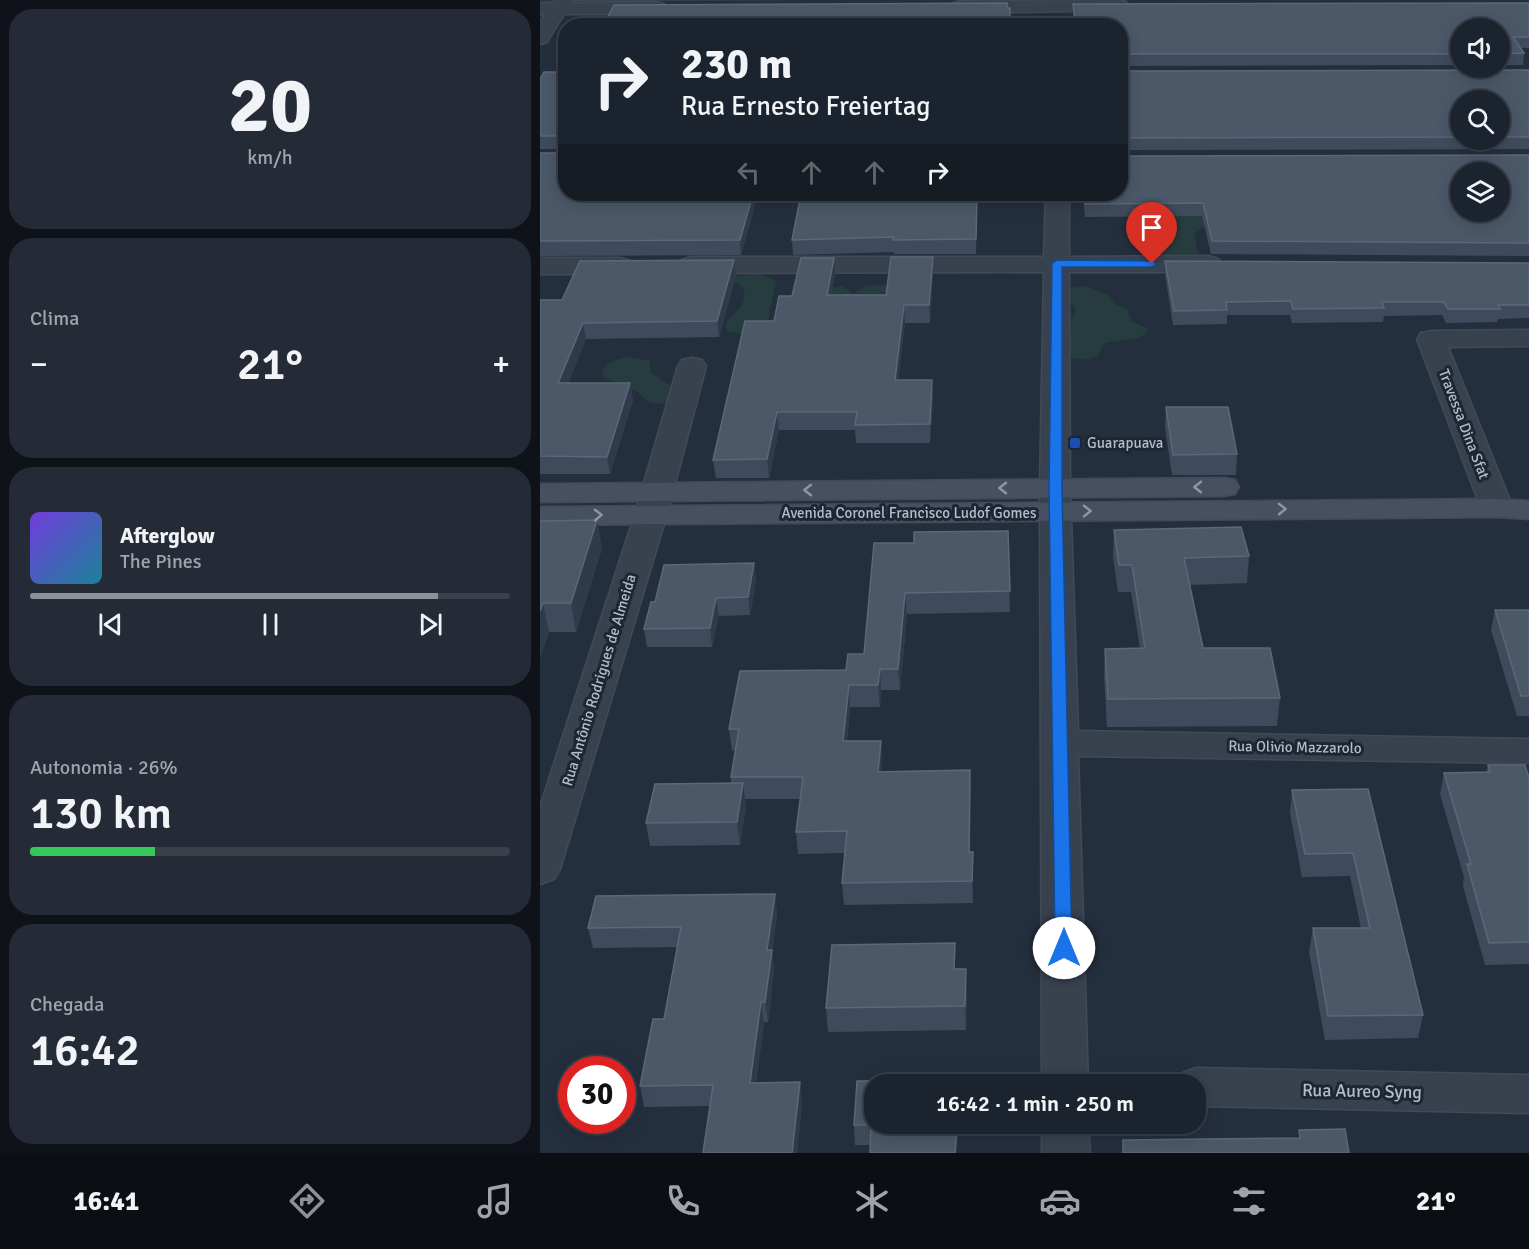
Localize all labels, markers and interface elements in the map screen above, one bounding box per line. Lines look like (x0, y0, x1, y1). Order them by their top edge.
map controls (1450, 18, 1510, 222)
button: sound (1450, 18, 1510, 78)
text: 230 m (681, 39, 792, 90)
icon: right (582, 42, 660, 120)
text: 20 (228, 58, 312, 154)
text: Rua Ernesto Freiertag (681, 90, 931, 123)
button: search (1450, 90, 1510, 150)
text: km/h (247, 145, 293, 170)
icon: left (732, 156, 765, 189)
icon: ahead (795, 156, 828, 189)
icon: ahead (858, 156, 891, 189)
icon: right (921, 156, 954, 189)
button: layers (1450, 162, 1510, 222)
pin (1126, 202, 1177, 264)
icon: arrive (1135, 211, 1168, 244)
text: Clima (30, 306, 79, 331)
text: 21° (237, 337, 303, 392)
text: − (30, 344, 48, 385)
text: + (492, 344, 510, 385)
street label: Travessa Dina Sfat (1435, 366, 1493, 482)
place label: Guarapuava (1087, 434, 1163, 452)
marker: Guarapuava (1068, 436, 1082, 450)
one-way arrow (1193, 481, 1202, 493)
one-way arrow (998, 482, 1007, 494)
one-way arrow (803, 484, 812, 496)
one-way arrow (1278, 503, 1287, 516)
street label: Avenida Coronel Francisco Ludof Gomes (781, 504, 1037, 522)
one-way arrow (1083, 505, 1092, 517)
one-way arrow (594, 509, 603, 522)
text: Afterglow (120, 522, 215, 549)
text: The Pines (120, 549, 202, 574)
street label: Rua Antônio Rodrigues de Almeida (558, 572, 640, 788)
icon: previous (94, 608, 127, 641)
icon: pause (254, 608, 287, 641)
icon: next (414, 608, 447, 641)
street label: Rua Olivio Mazzarolo (1228, 737, 1362, 757)
text: Autonomia · 26% (30, 755, 178, 780)
text: 130 km (30, 786, 172, 841)
position arrow (1032, 916, 1096, 980)
text: Chegada (30, 992, 104, 1017)
text: 16:42 (30, 1023, 140, 1078)
speed limit sign: 30 (558, 1056, 636, 1134)
street label: Rua Aureo Syng (1302, 1079, 1422, 1103)
text: 16:42 · 1 min · 250 m (936, 1090, 1134, 1117)
icon: directions (286, 1180, 328, 1222)
icon: music (474, 1180, 516, 1222)
icon: phone (662, 1180, 704, 1222)
icon: climate (851, 1180, 893, 1222)
icon: car (1039, 1180, 1081, 1222)
icon: filters (1228, 1180, 1270, 1222)
text: 16:41 (73, 1185, 139, 1218)
text: 21° (1416, 1185, 1456, 1218)

